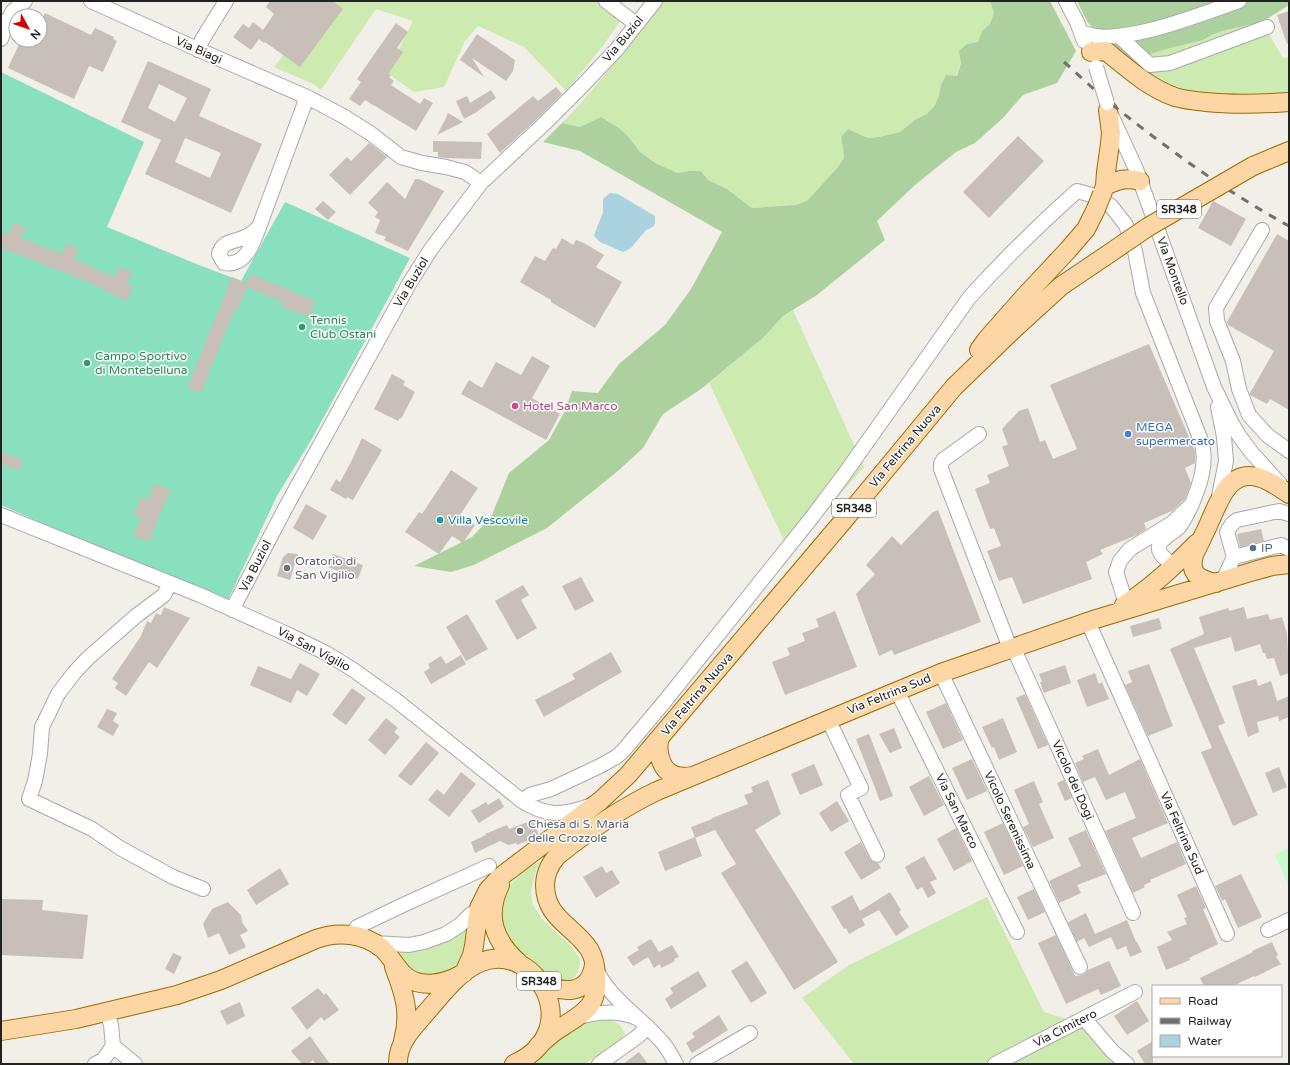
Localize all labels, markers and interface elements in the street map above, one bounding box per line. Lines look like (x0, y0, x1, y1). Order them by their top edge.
north arrow (8, 8, 48, 48)
street label: Via Buziol (600, 13, 646, 65)
text: N (27, 27, 43, 42)
street label: Via Biagi (174, 34, 224, 66)
road number: SR348 (1157, 200, 1201, 218)
street label: Via Montello (1154, 235, 1192, 307)
street label: Via Buziol (391, 254, 431, 310)
place label: Tennis Club Ostani (310, 313, 376, 341)
marker: Tennis Club Ostani (297, 322, 307, 332)
place label: Campo Sportivo di Montebelluna (95, 349, 188, 377)
marker: Campo Sportivo di Montebelluna (82, 358, 92, 368)
place label: Hotel San Marco (523, 399, 618, 413)
marker: Hotel San Marco (510, 401, 520, 411)
street label: Via Feltrina Nuova (866, 402, 944, 490)
place label: MEGA supermercato (1136, 420, 1215, 448)
marker: MEGA supermercato (1123, 429, 1133, 439)
road number: SR348 (832, 499, 876, 517)
place label: Villa Vescovile (448, 513, 528, 527)
marker: Villa Vescovile (435, 515, 445, 525)
street label: Via Buziol (236, 538, 274, 594)
place label: IP (1261, 541, 1272, 555)
marker: IP (1248, 543, 1258, 553)
place label: Oratorio di San Vigilio (295, 554, 356, 582)
marker: Oratorio di San Vigilio (282, 563, 292, 573)
street label: Via San Vigilio (275, 624, 353, 674)
street label: Via Feltrina Nuova (658, 650, 736, 738)
street label: Via Feltrina Sud (845, 671, 933, 717)
street label: Vicolo dei Dogi (1049, 738, 1097, 822)
street label: Vicolo Serenissima (981, 769, 1039, 871)
street label: Via San Marco (933, 771, 981, 851)
street label: Via Feltrina Sud (1157, 789, 1207, 877)
place label: Chiesa di S. Maria delle Crozzole (528, 817, 629, 845)
marker: Chiesa di S. Maria delle Crozzole (515, 826, 525, 836)
road number: SR348 (517, 972, 561, 990)
legend (1152, 985, 1282, 1057)
text: Road (1188, 994, 1218, 1008)
street label: Via Cimitero (1031, 1006, 1099, 1050)
text: Railway (1188, 1014, 1232, 1028)
text: Water (1188, 1034, 1223, 1048)

